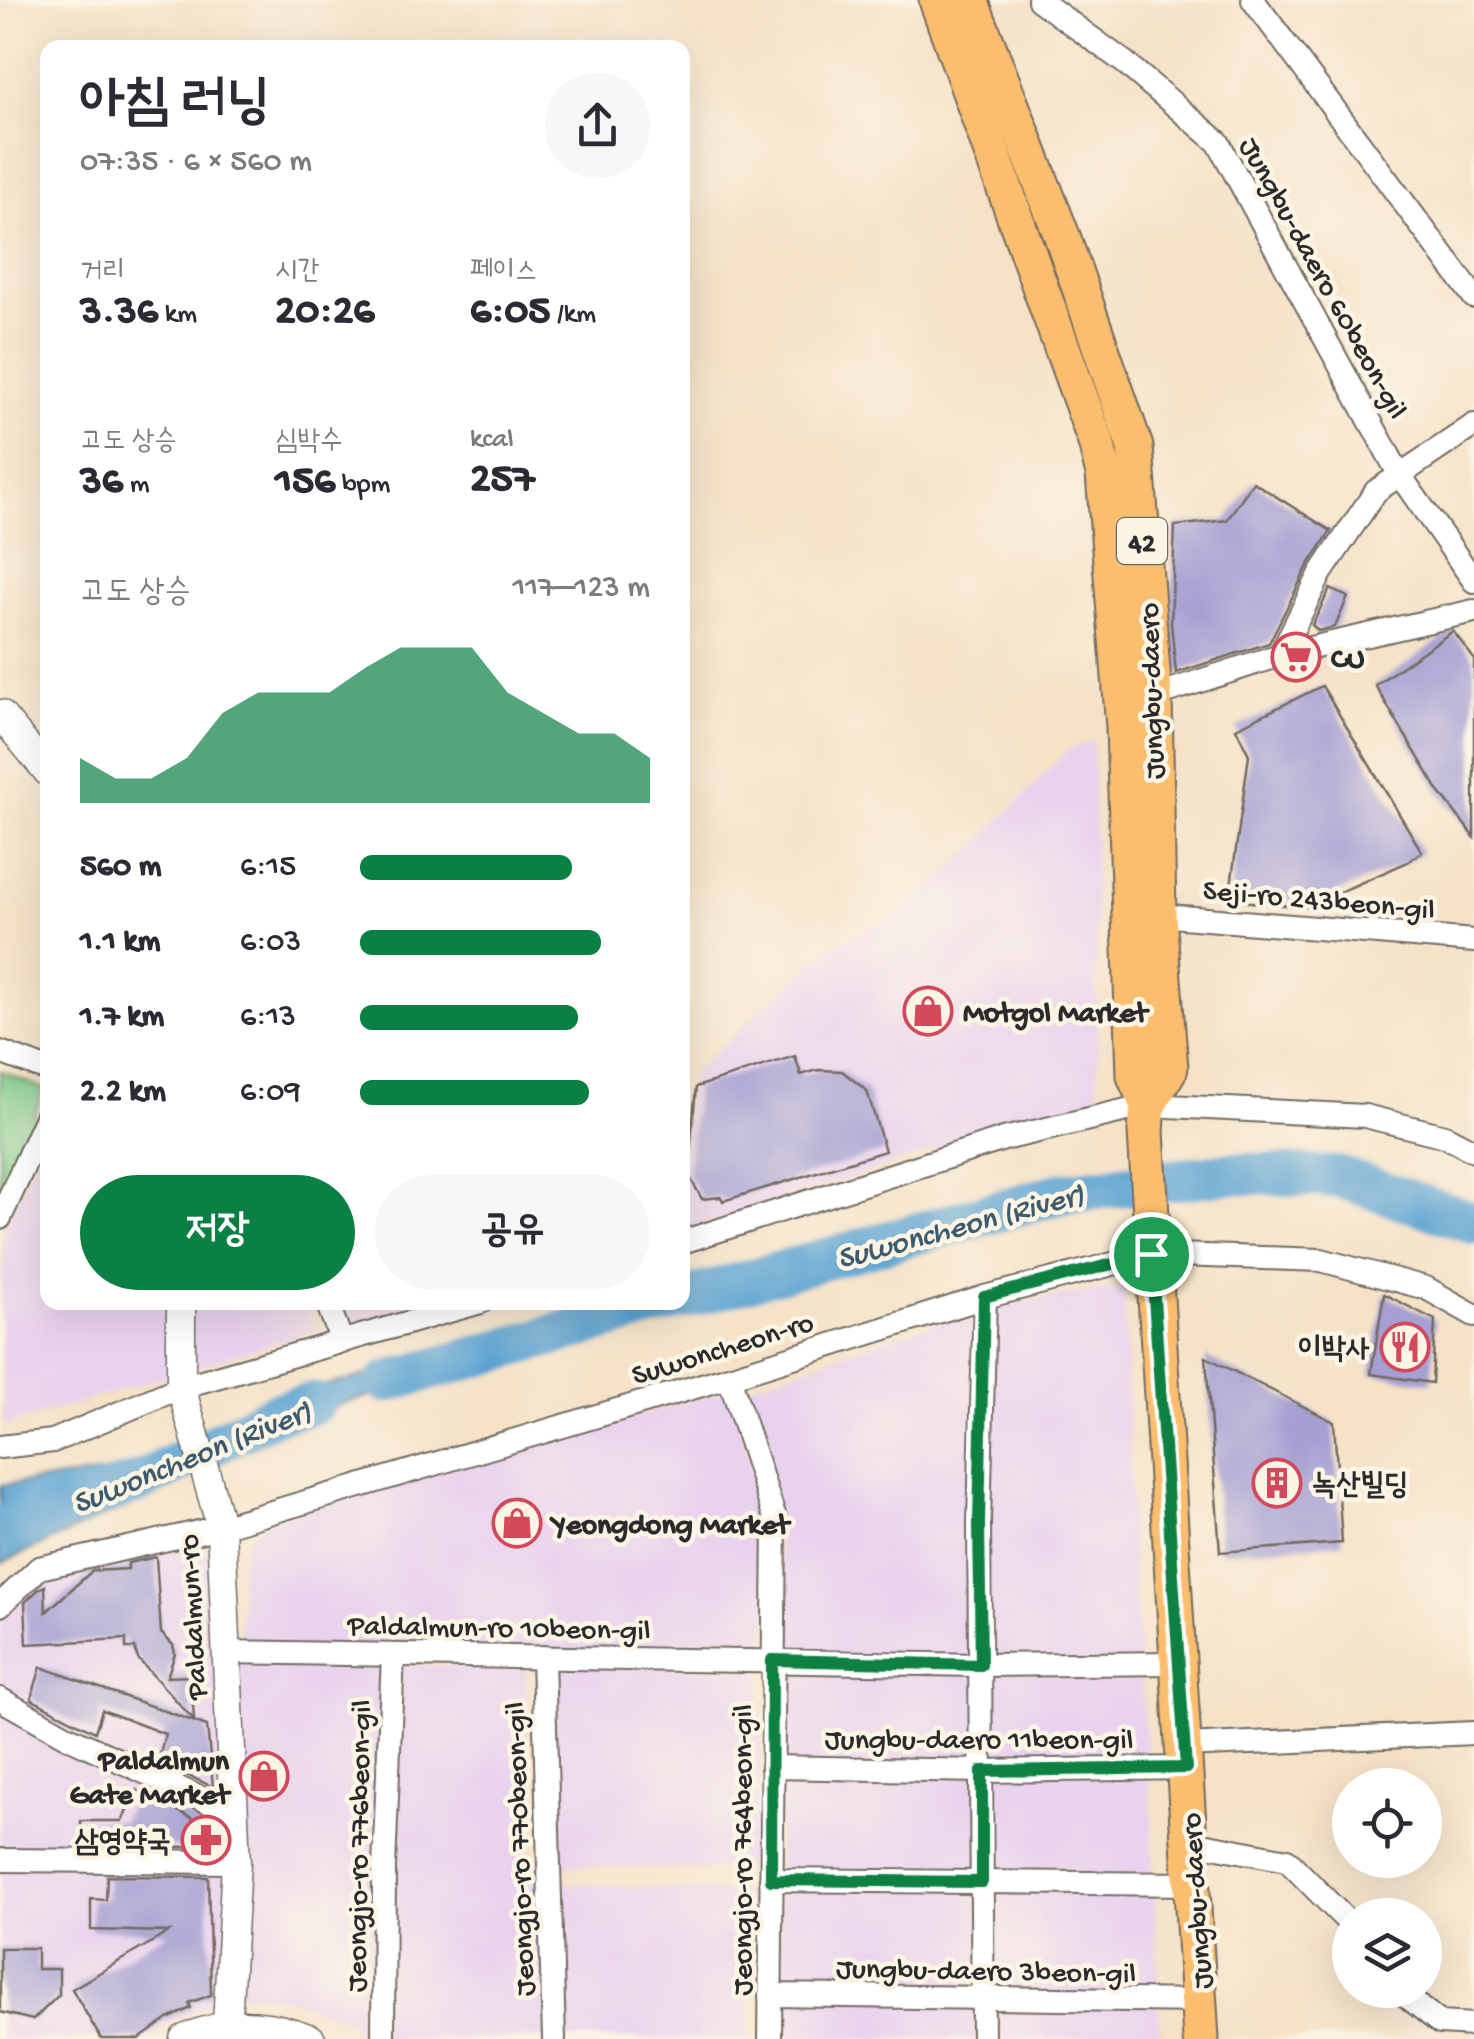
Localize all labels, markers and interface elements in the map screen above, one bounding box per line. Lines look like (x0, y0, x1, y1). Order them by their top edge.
button: share (545, 73, 650, 178)
text: 아침 러닝 (80, 74, 270, 138)
street label: Jungbu-daero 60beon-gil (1229, 132, 1413, 426)
text: 07:35 · 6 × 560 m (80, 144, 312, 182)
text: 거리 (80, 256, 125, 289)
text: 시간 (275, 256, 320, 289)
text: 페이스 (470, 256, 538, 289)
text: 3.36 (80, 289, 158, 338)
text: 20:26 (275, 289, 375, 338)
text: 6:05 (470, 289, 550, 338)
text: km (158, 299, 197, 332)
text: /km (550, 299, 596, 332)
text: kcal (470, 424, 514, 457)
text: 고도 상승 (80, 426, 177, 459)
text: 심박수 (275, 426, 343, 459)
text: 257 (470, 457, 535, 506)
text: 36 (80, 459, 123, 508)
text: 156 (275, 459, 335, 508)
text: m (123, 469, 150, 502)
text: bpm (335, 469, 390, 502)
road number: 42 (1117, 518, 1167, 564)
text: 117–123 m (512, 570, 650, 608)
text: 고도 상승 (80, 575, 191, 613)
street label: Jungbu-daero (1134, 602, 1175, 780)
supermarket icon: CU (1270, 631, 1322, 683)
place label: CU (1331, 644, 1365, 679)
text: 560 m (80, 849, 162, 887)
text: 6:15 (240, 849, 296, 887)
street label: Seji-ro 243beon-gil (1201, 875, 1436, 930)
text: 1.1 km (80, 924, 160, 962)
text: 6:03 (240, 924, 301, 962)
shop icon: Motgol Market (902, 985, 954, 1037)
place label: Motgol Market (963, 998, 1150, 1033)
text: 1.7 km (80, 999, 164, 1037)
text: 6:13 (240, 999, 296, 1037)
text: 2.2 km (80, 1074, 166, 1112)
text: 6:09 (240, 1074, 300, 1112)
button: 저장 (80, 1175, 355, 1290)
button: 공유 (375, 1175, 650, 1290)
water label: Suwoncheon (River) (834, 1177, 1090, 1280)
pin (1109, 1212, 1194, 1297)
icon: arrive (1124, 1227, 1179, 1282)
street label: Suwoncheon-ro (628, 1307, 818, 1396)
restaurant icon: 이박사 (1379, 1321, 1431, 1373)
place label: 이박사 (1298, 1334, 1370, 1369)
water label: Suwoncheon (River) (68, 1394, 319, 1525)
building icon: 녹산빌딩 (1251, 1457, 1303, 1509)
place label: 녹산빌딩 (1312, 1470, 1409, 1505)
shop icon: Yeongdong Market (491, 1497, 543, 1549)
place label: Yeongdong Market (549, 1510, 792, 1545)
street label: Paldalmun-ro (174, 1533, 217, 1702)
street label: Paldalmun-ro 10beon-gil (346, 1610, 651, 1651)
street label: Jeongjo-ro 776beon-gil (341, 1700, 382, 1993)
street label: Jeongjo-ro 770beon-gil (500, 1701, 545, 1996)
street label: Jeongjo-ro 764beon-gil (728, 1704, 763, 1996)
street label: Jungbu-daero 11beon-gil (825, 1725, 1133, 1760)
place label: Paldalmun Gate Market (69, 1746, 232, 1815)
shop icon: Paldalmun Gate Market (238, 1750, 290, 1802)
map controls (1332, 1768, 1442, 2008)
button: locate (1332, 1768, 1442, 1878)
street label: Jungbu-daero (1176, 1811, 1223, 1990)
pharmacy icon: 삼영약국 (180, 1814, 232, 1866)
place label: 삼영약국 (74, 1827, 171, 1862)
button: layers (1332, 1898, 1442, 2008)
street label: Jungbu-daero 3beon-gil (836, 1953, 1136, 1994)

